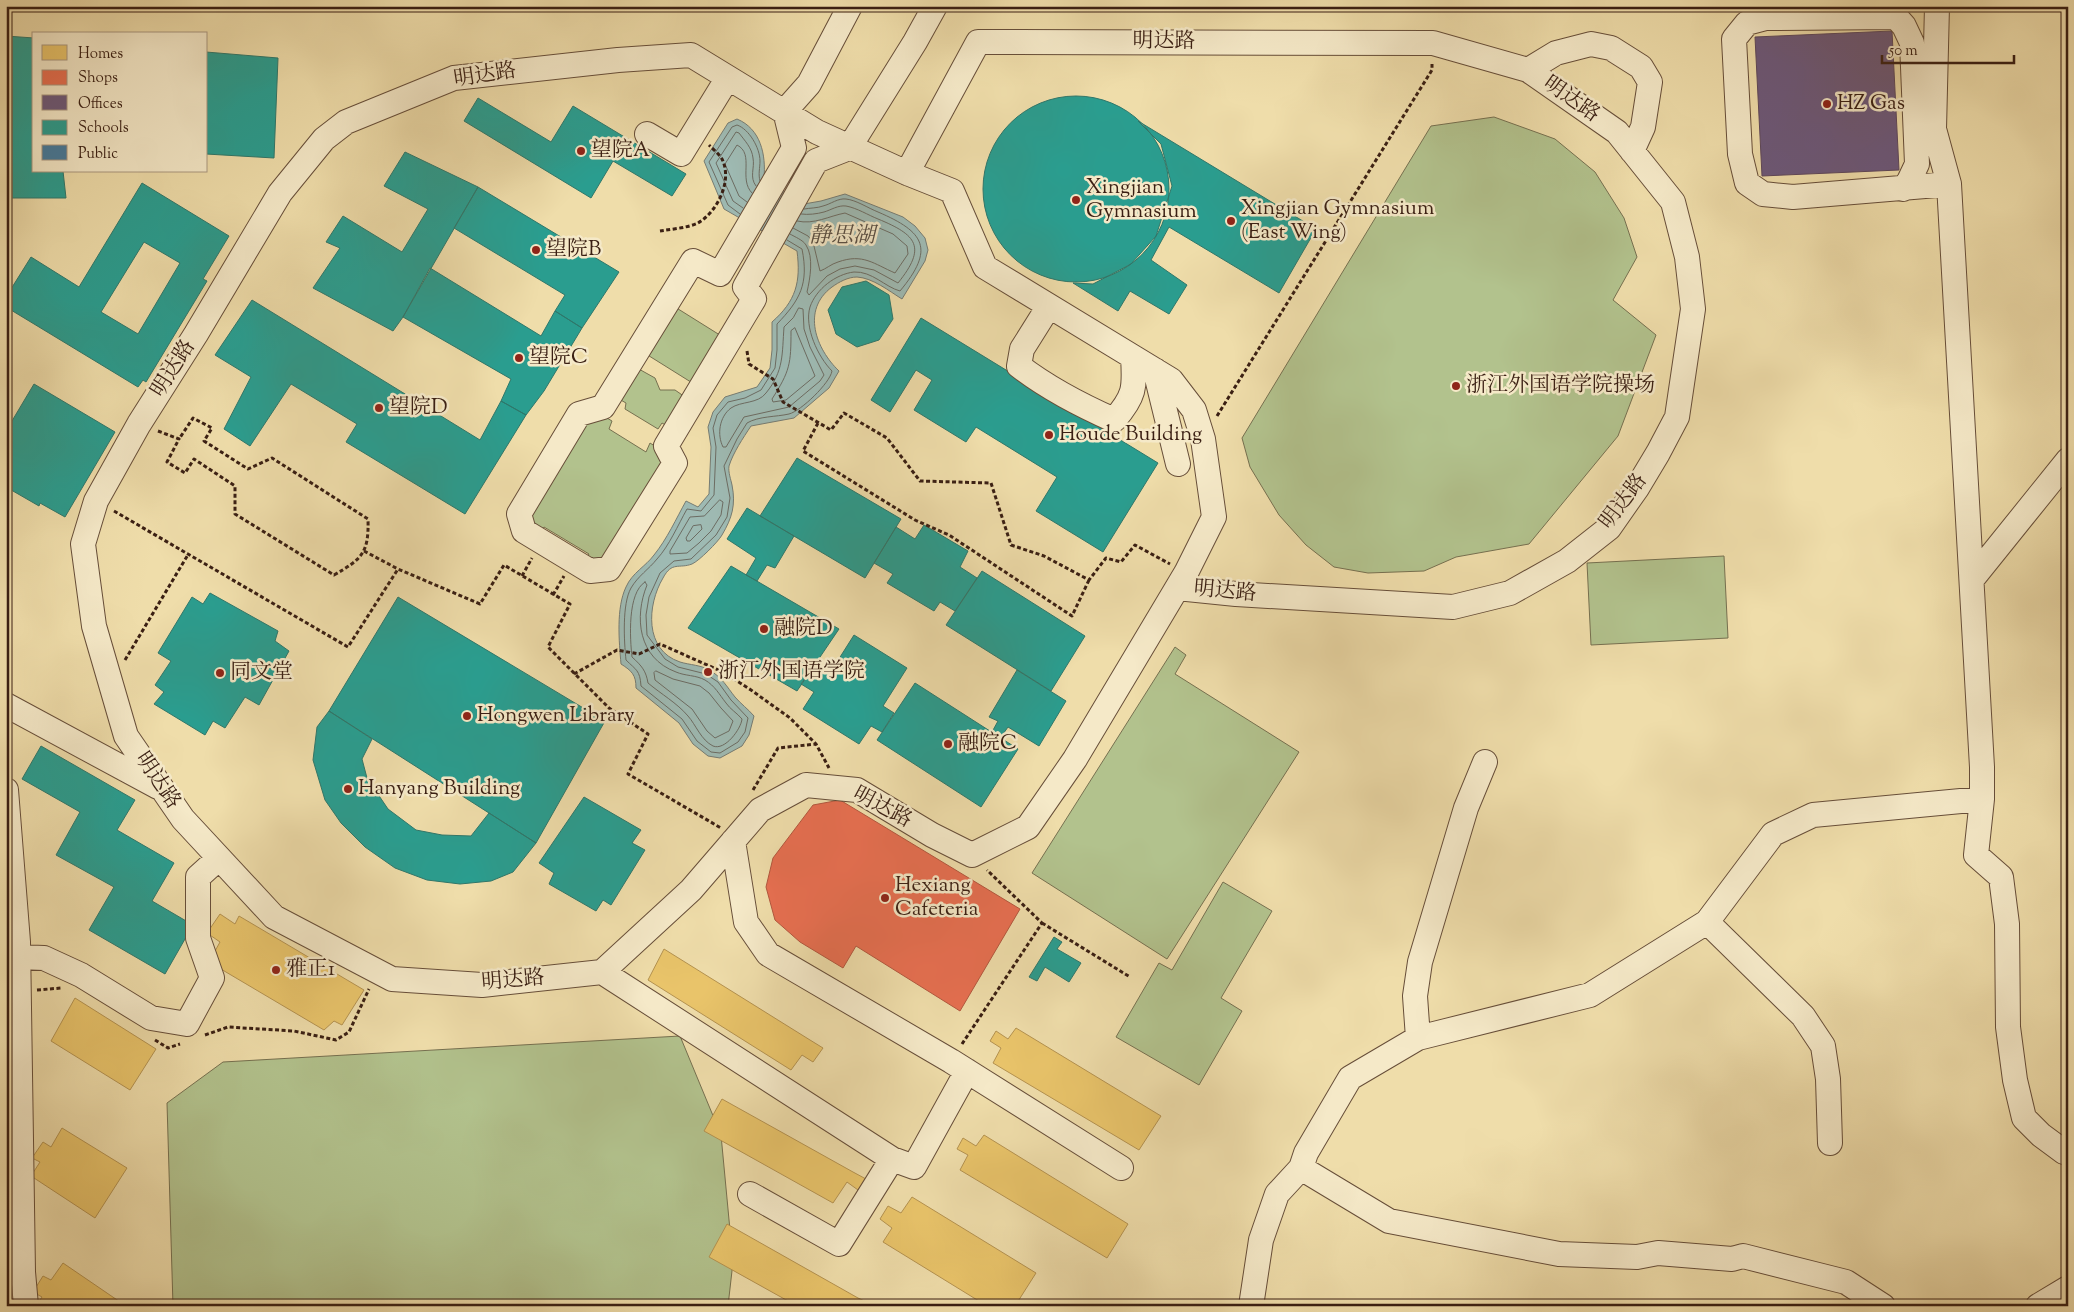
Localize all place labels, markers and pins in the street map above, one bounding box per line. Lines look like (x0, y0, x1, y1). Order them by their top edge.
place label: HZ Gas (1837, 89, 1905, 119)
marker: HZ Gas (1821, 98, 1833, 110)
place label: 望院A (591, 136, 650, 166)
marker: 望院A (575, 145, 587, 157)
place label: Xingjian Gymnasium (1086, 173, 1197, 227)
marker: Xingjian Gymnasium (1070, 194, 1082, 206)
place label: Xingjian Gymnasium (East Wing) (1241, 194, 1434, 248)
marker: Xingjian Gymnasium (East Wing) (1225, 215, 1237, 227)
place label: 望院B (546, 235, 601, 265)
marker: 望院B (530, 244, 542, 256)
place label: 望院C (529, 343, 588, 373)
marker: 望院C (513, 352, 525, 364)
place label: 浙江外国语学院操场 (1466, 371, 1655, 401)
marker: 浙江外国语学院操场 (1450, 380, 1462, 392)
place label: 望院D (389, 393, 448, 423)
marker: 望院D (373, 402, 385, 414)
place label: Houde Building (1059, 420, 1202, 450)
marker: Houde Building (1043, 429, 1055, 441)
place label: 融院D (774, 614, 833, 644)
marker: 融院D (758, 623, 770, 635)
place label: 浙江外国语学院 (718, 657, 865, 687)
place label: 同文堂 (230, 658, 293, 688)
marker: 浙江外国语学院 (702, 666, 714, 678)
marker: 同文堂 (214, 667, 226, 679)
place label: Hongwen Library (477, 701, 635, 731)
marker: Hongwen Library (461, 710, 473, 722)
place label: 融院C (958, 729, 1017, 759)
marker: 融院C (942, 738, 954, 750)
place label: Hanyang Building (358, 774, 520, 804)
marker: Hanyang Building (342, 783, 354, 795)
place label: Hexiang Cafeteria (895, 871, 979, 925)
marker: Hexiang Cafeteria (879, 892, 891, 904)
place label: 雅正1 (286, 955, 335, 985)
marker: 雅正1 (270, 964, 282, 976)

